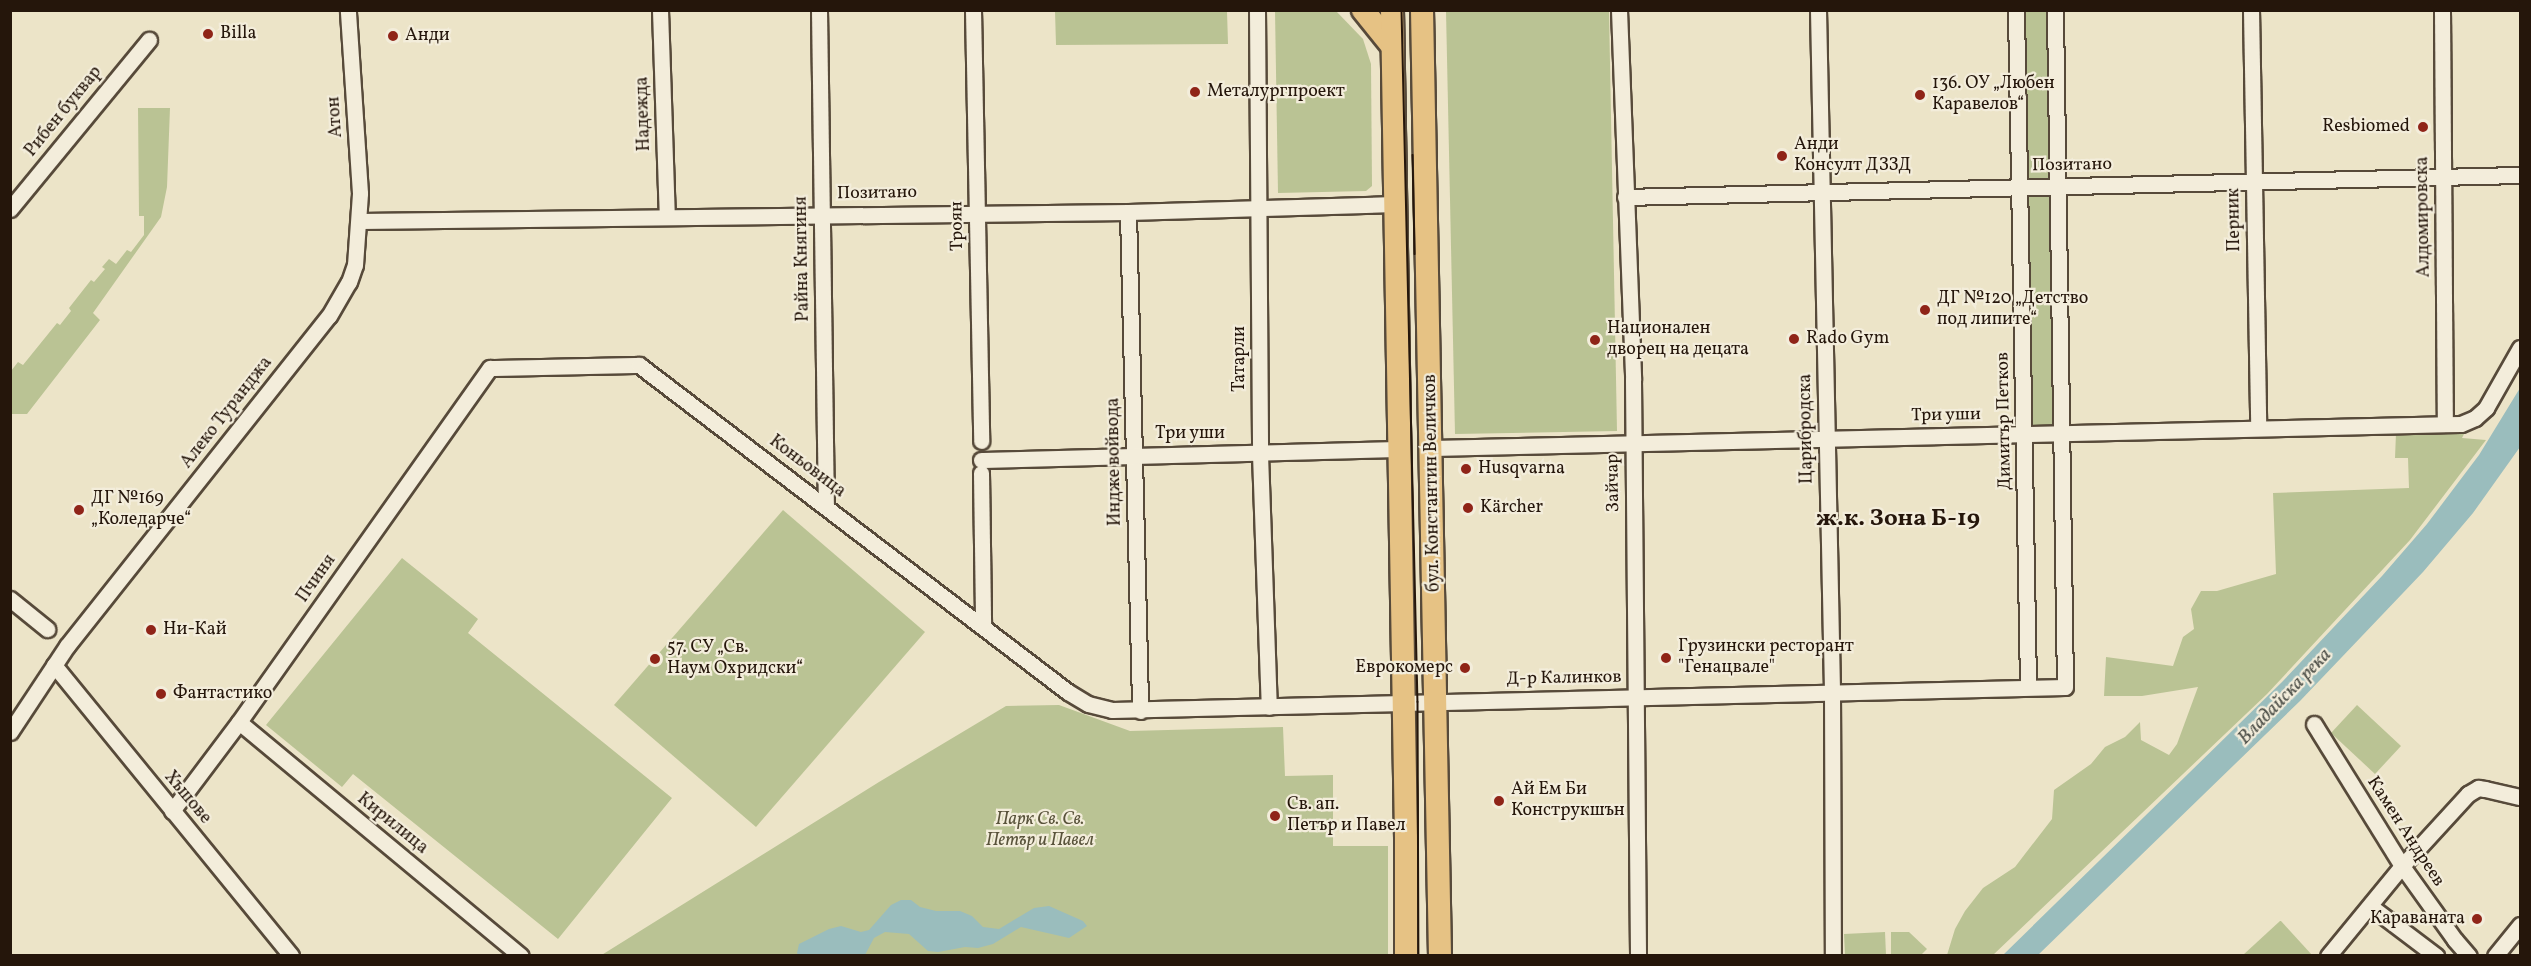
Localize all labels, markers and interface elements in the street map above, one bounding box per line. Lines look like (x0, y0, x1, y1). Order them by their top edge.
place label: Billa (220, 23, 256, 45)
place label: Анди (405, 25, 450, 47)
marker: Billa (201, 27, 215, 41)
marker: Анди (386, 29, 400, 43)
street label: Рибен буквар (21, 62, 107, 162)
place label: 136. ОУ „Любен Каравелов“ (1932, 74, 2055, 116)
street label: Надежда (632, 76, 656, 152)
place label: Металургпроект (1207, 81, 1345, 103)
marker: Металургпроект (1188, 85, 1202, 99)
marker: 136. ОУ „Любен Каравелов“ (1913, 88, 1927, 102)
street label: Атон (324, 96, 348, 138)
place label: Resbiomed (2322, 116, 2410, 138)
marker: Resbiomed (2414, 118, 2432, 136)
place label: Анди Консулт ДЗЗД (1794, 135, 1911, 178)
marker: Анди Консулт ДЗЗД (1775, 149, 1789, 163)
street label: Позитано (2032, 155, 2112, 177)
street label: Алдомировска (2412, 156, 2436, 278)
street label: Позитано (837, 183, 917, 205)
street label: Перник (2224, 188, 2246, 252)
street label: Райна Княгиня (791, 196, 815, 322)
street label: Троян (947, 201, 969, 251)
place label: ДГ №120 „Детство под липите“ (1937, 289, 2089, 332)
marker: ДГ №120 „Детство под липите“ (1918, 303, 1932, 317)
place label: Национален дворец на децата (1607, 319, 1749, 362)
street label: Татарли (1229, 326, 1251, 392)
place label: Rado Gym (1806, 328, 1889, 350)
marker: Rado Gym (1787, 332, 1801, 346)
marker: Национален дворец на децата (1588, 333, 1602, 347)
street label: Димитър Петков (1993, 352, 2017, 490)
street label: Алеко Туранджа (176, 353, 278, 473)
street label: бул. Константин Величков (1420, 374, 1446, 592)
street label: Царибродска (1795, 374, 1819, 484)
street label: Индже войвода (1103, 398, 1127, 526)
street label: Три уши (1911, 405, 1981, 427)
street label: Три уши (1155, 423, 1225, 445)
street label: Коньовица (764, 431, 850, 503)
street label: Зайчар (1603, 454, 1625, 512)
place label: Husqvarna (1478, 458, 1565, 480)
marker: Husqvarna (1459, 462, 1473, 476)
place label: ДГ №169 „Коледарче“ (91, 489, 191, 532)
place label: Kärcher (1480, 497, 1543, 519)
marker: Kärcher (1461, 501, 1475, 515)
marker: ДГ №169 „Коледарче“ (72, 503, 86, 517)
district label: ж.к. Зона Б-19 (1816, 506, 1980, 534)
street label: Пчиня (293, 551, 341, 607)
place label: Ни-Кай (163, 619, 227, 641)
marker: Ни-Кай (144, 623, 158, 637)
place label: Грузински ресторант "Генацвале" (1678, 637, 1854, 680)
place label: 57. СУ „Св. Наум Охридски“ (667, 638, 803, 680)
water label: Владайска река (2233, 644, 2337, 750)
marker: Грузински ресторант "Генацвале" (1659, 651, 1673, 665)
marker: 57. СУ „Св. Наум Охридски“ (648, 652, 662, 666)
place label: Еврокомерс (1355, 657, 1453, 679)
marker: Еврокомерс (1458, 661, 1472, 675)
street label: Д-р Калинков (1506, 667, 1622, 691)
place label: Фантастико (173, 683, 272, 705)
marker: Фантастико (154, 687, 168, 701)
street label: Хъшове (159, 767, 215, 829)
street label: Камен Андреев (2361, 773, 2449, 891)
place label: Ай Ем Би Конструкшън (1511, 780, 1625, 822)
street label: Кирилица (352, 789, 432, 859)
marker: Ай Ем Би Конструкшън (1492, 794, 1506, 808)
place label: Св. ап. Петър и Павел (1287, 795, 1405, 838)
marker: Св. ап. Петър и Павел (1268, 809, 1282, 823)
park label: Парк Св. Св. Петър и Павел (986, 810, 1094, 852)
place label: Караваната (2370, 908, 2465, 930)
marker: Караваната (2470, 912, 2484, 926)

